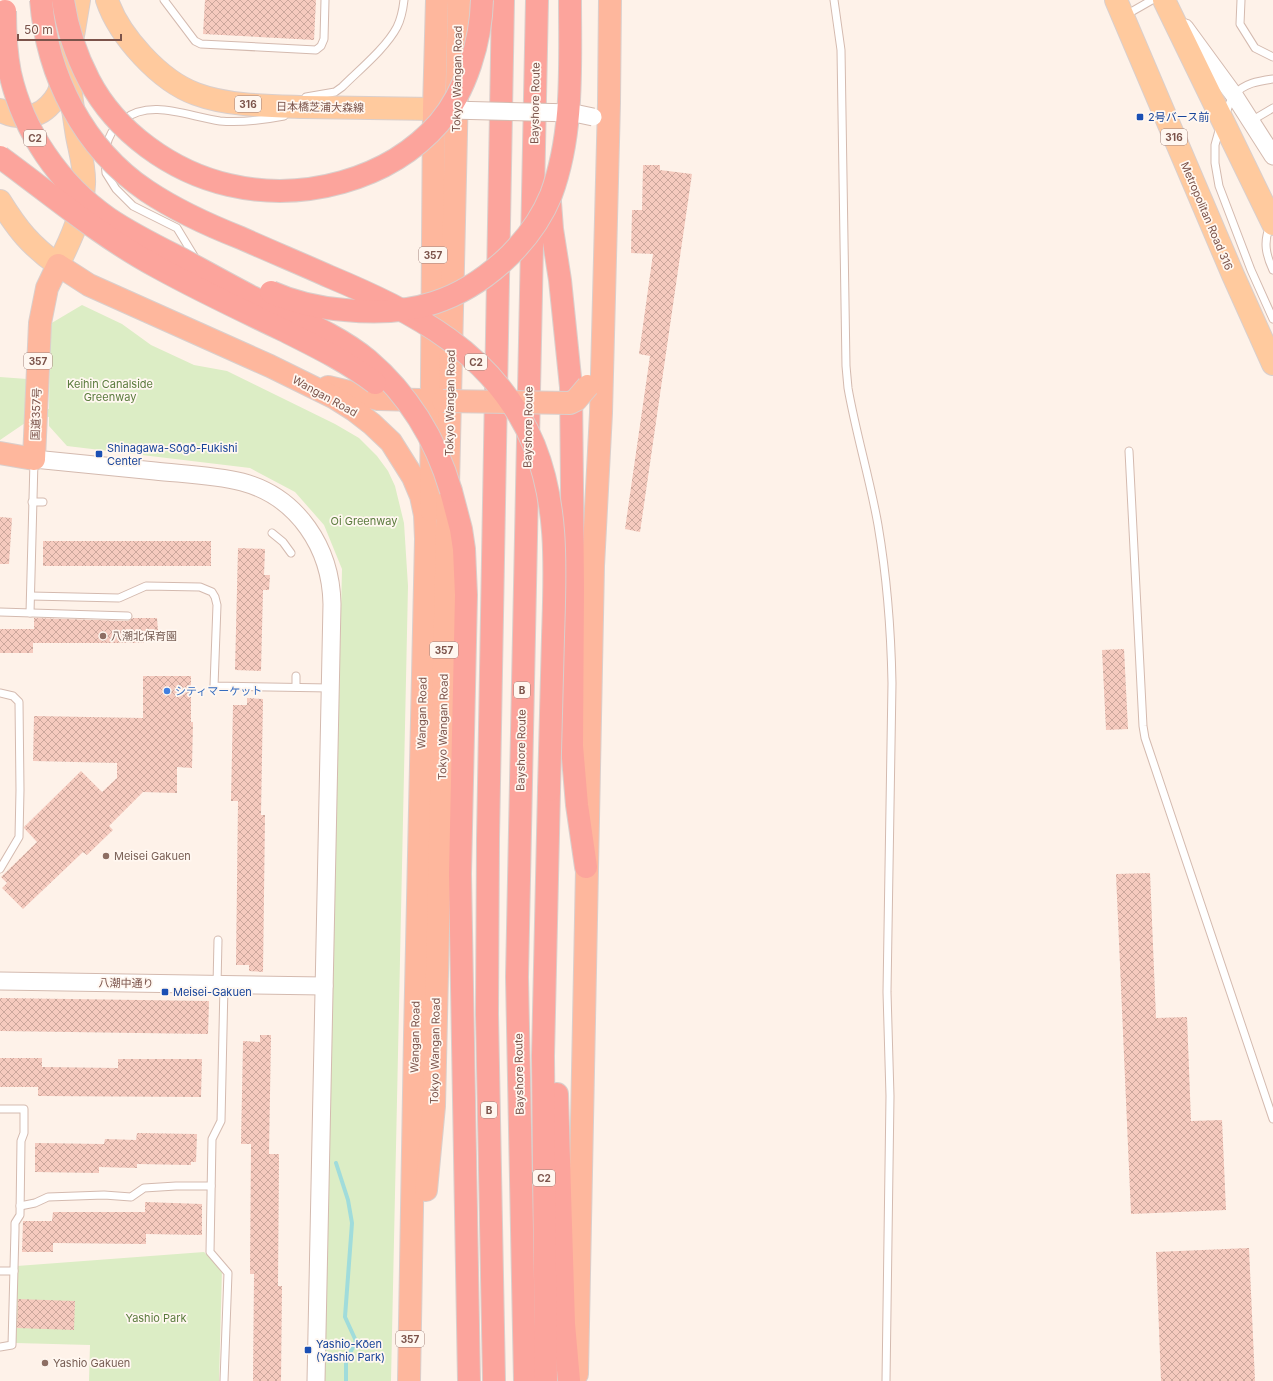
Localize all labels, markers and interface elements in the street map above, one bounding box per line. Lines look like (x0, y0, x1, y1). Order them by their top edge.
scale bar (18, 16, 121, 42)
text: 50 m (24, 22, 53, 37)
street label: Tokyo Wangan Road (449, 26, 465, 132)
street label: Bayshore Route (527, 62, 543, 144)
road number: 316 (235, 96, 261, 112)
street label: 日本橋芝浦大森線 (276, 99, 364, 115)
place label: 2号バース前 (1148, 110, 1209, 124)
marker: 2号バース前 (1135, 112, 1145, 122)
road number: 316 (1161, 129, 1187, 145)
road number: C2 (24, 130, 46, 146)
street label: Metropolitan Road 316 (1178, 160, 1236, 272)
road number: 357 (419, 247, 447, 263)
street label: Tokyo Wangan Road (442, 350, 458, 456)
road number: 357 (24, 353, 52, 369)
road number: C2 (465, 354, 487, 370)
street label: Wangan Road (290, 372, 360, 420)
park label: Keihin Canalside Greenway (67, 377, 153, 404)
street label: Bayshore Route (520, 386, 536, 468)
street label: 国道357号 (28, 387, 44, 441)
place label: Shinagawa-Sōgō-Fukishi Center (107, 441, 237, 468)
marker: Shinagawa-Sōgō-Fukishi Center (94, 449, 104, 459)
park label: Oi Greenway (331, 514, 397, 528)
place label: 八潮北保育園 (111, 629, 177, 643)
marker: 八潮北保育園 (98, 631, 108, 641)
road number: 357 (430, 642, 458, 658)
street label: Tokyo Wangan Road (435, 674, 451, 780)
street label: Wangan Road (414, 677, 430, 749)
road number: B (514, 682, 530, 698)
place label: シティマーケット (175, 684, 262, 698)
marker: シティマーケット (162, 686, 172, 696)
street label: Bayshore Route (513, 709, 529, 791)
place label: Meisei Gakuen (114, 849, 191, 863)
marker: Meisei Gakuen (101, 851, 111, 861)
street label: 八潮中通り (98, 976, 154, 990)
place label: Meisei-Gakuen (173, 985, 252, 999)
marker: Meisei-Gakuen (160, 987, 170, 997)
street label: Tokyo Wangan Road (427, 998, 443, 1104)
street label: Wangan Road (407, 1001, 423, 1073)
street label: Bayshore Route (511, 1033, 527, 1115)
road number: B (481, 1102, 497, 1118)
road number: C2 (533, 1170, 555, 1186)
park label: Yashio Park (125, 1311, 187, 1325)
road number: 357 (396, 1331, 424, 1347)
place label: Yashio-Kōen (Yashio Park) (316, 1337, 385, 1364)
marker: Yashio-Kōen (Yashio Park) (303, 1345, 313, 1355)
place label: Yashio Gakuen (53, 1356, 130, 1370)
marker: Yashio Gakuen (40, 1358, 50, 1368)

